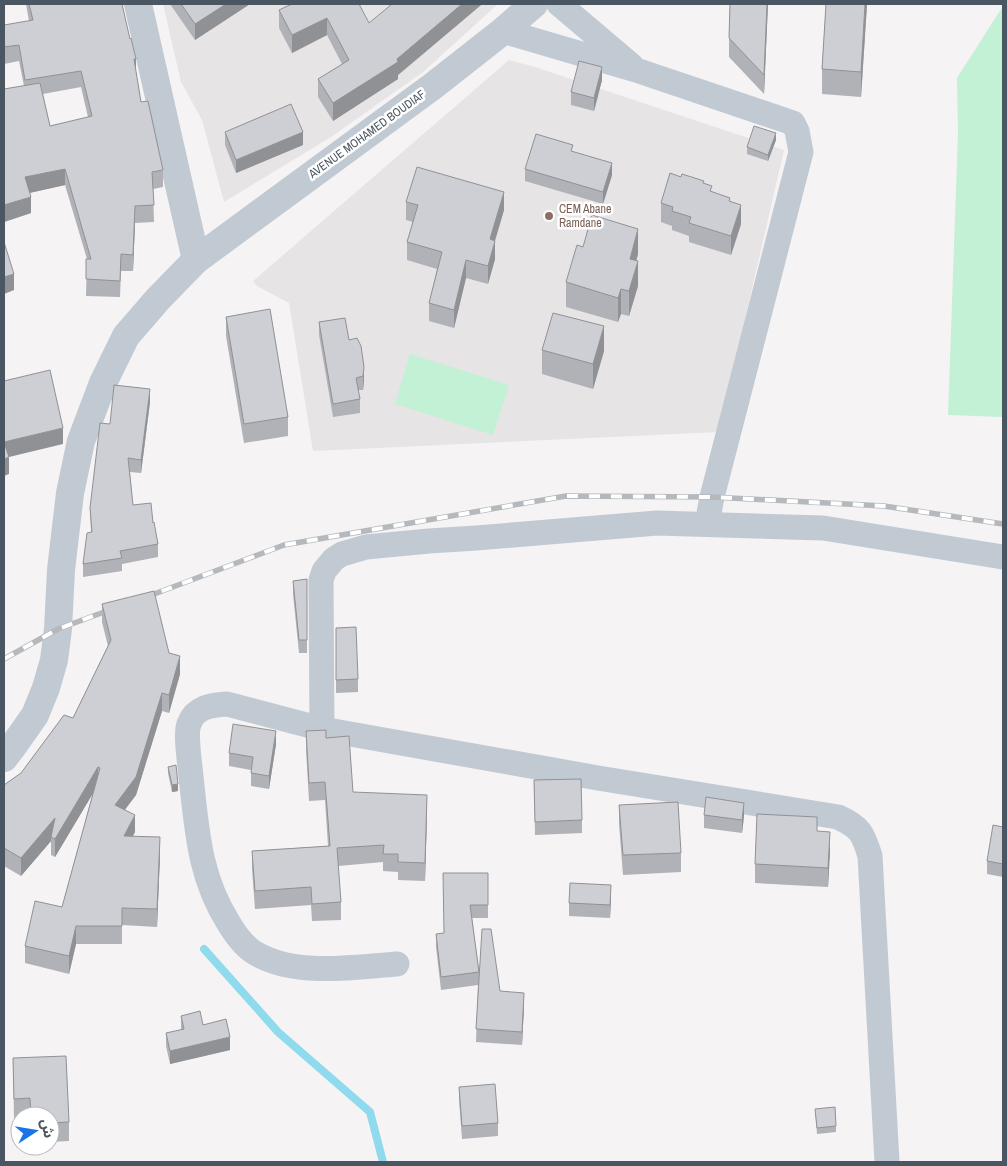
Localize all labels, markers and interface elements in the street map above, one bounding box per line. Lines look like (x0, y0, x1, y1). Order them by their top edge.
street label: AVENUE MOHAMED BOUDIAF (305, 86, 428, 182)
place label: CEM Abane Ramdane (559, 201, 612, 231)
marker: CEM Abane Ramdane (543, 210, 555, 222)
north arrow (10, 1106, 60, 1156)
text: ش (37, 1117, 59, 1140)

